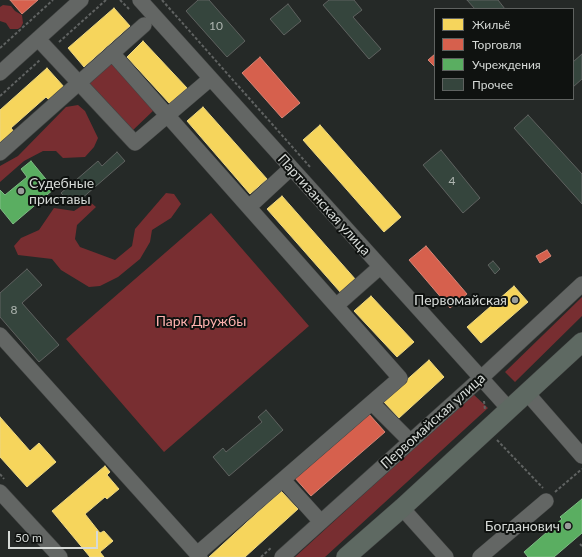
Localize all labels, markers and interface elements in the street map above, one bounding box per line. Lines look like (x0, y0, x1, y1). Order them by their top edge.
legend (434, 8, 574, 100)
text: Жильё (472, 17, 510, 32)
house number: 10 (209, 19, 223, 33)
text: Торговля (472, 37, 522, 52)
text: Учреждения (472, 57, 541, 72)
text: Прочее (472, 77, 513, 92)
street label: Партизанская улица (274, 151, 374, 259)
house number: 4 (449, 174, 455, 188)
place label: Судебные приставы (29, 175, 94, 208)
marker: Судебные приставы (16, 186, 26, 196)
place label: Первомайская (414, 292, 507, 308)
marker: Первомайская (510, 295, 520, 305)
house number: 8 (11, 303, 17, 317)
park label: Парк Дружбы (156, 313, 246, 329)
street label: Первомайская улица (377, 370, 489, 472)
place label: Богданович (485, 518, 560, 534)
marker: Богданович (563, 521, 573, 531)
scale bar (10, 523, 100, 549)
text: 50 m (15, 530, 42, 545)

